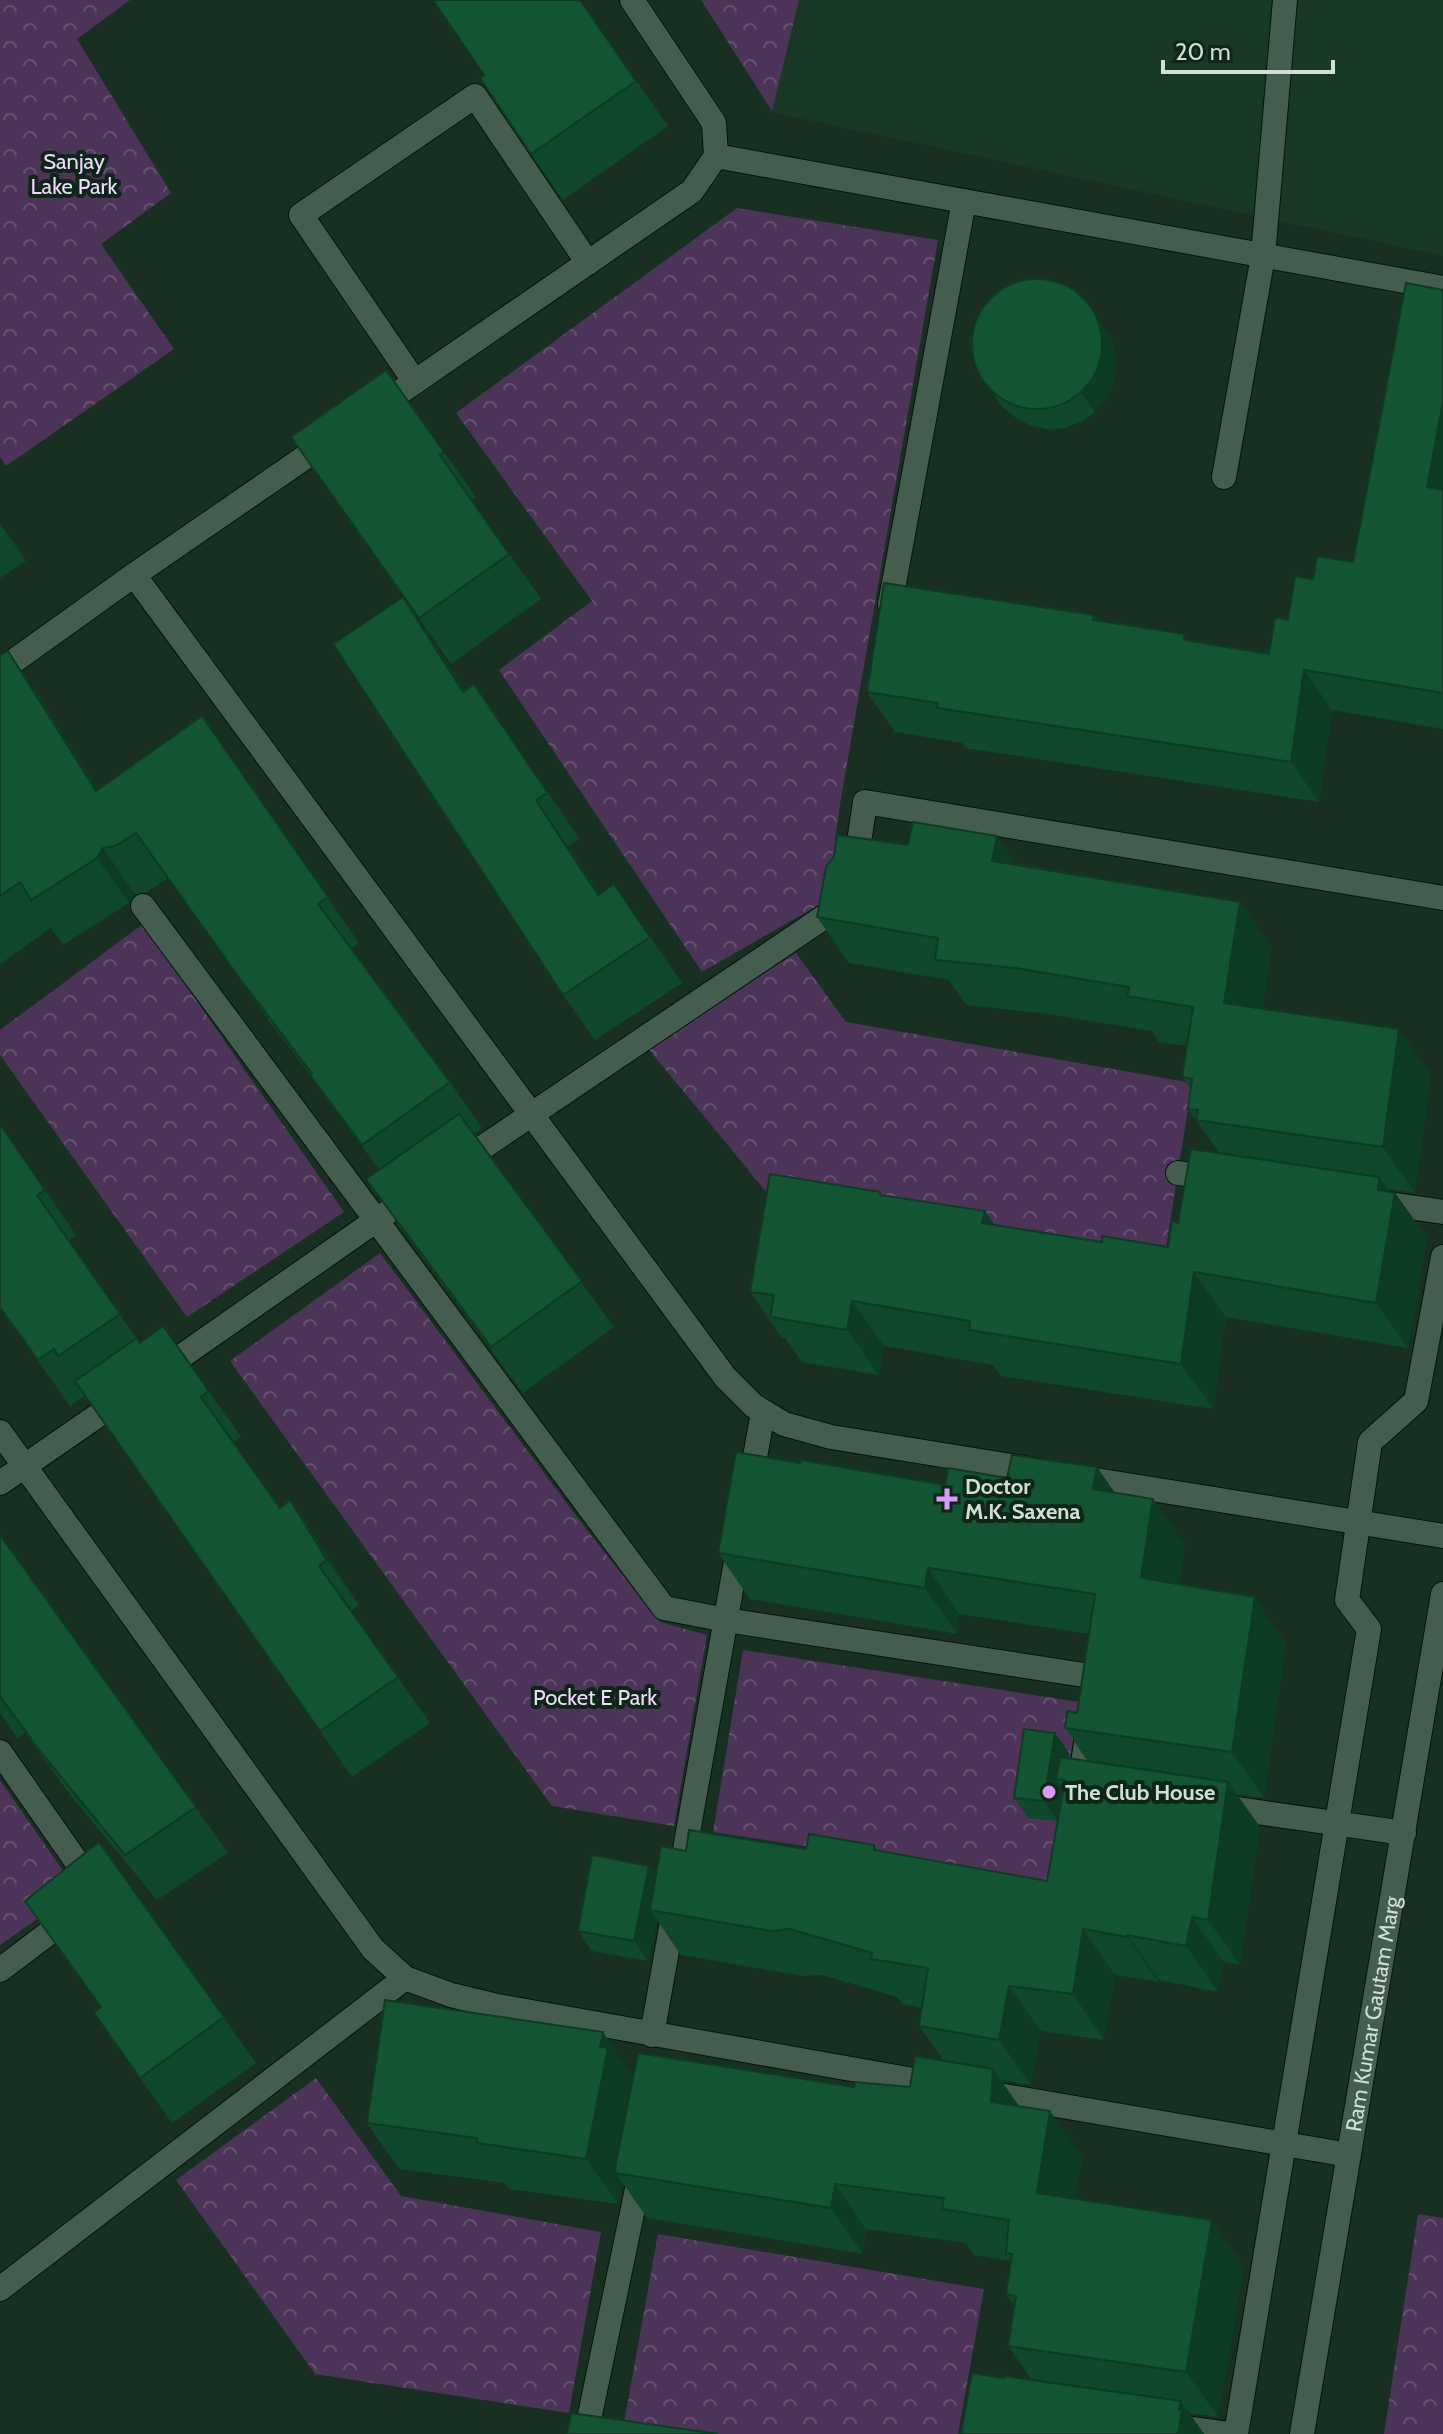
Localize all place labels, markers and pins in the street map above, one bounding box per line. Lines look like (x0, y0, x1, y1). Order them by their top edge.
place label: Doctor M.K. Saxena (965, 1473, 1080, 1525)
marker: Doctor M.K. Saxena (936, 1488, 958, 1510)
place label: The Club House (1065, 1779, 1215, 1806)
marker: The Club House (1040, 1783, 1058, 1801)

